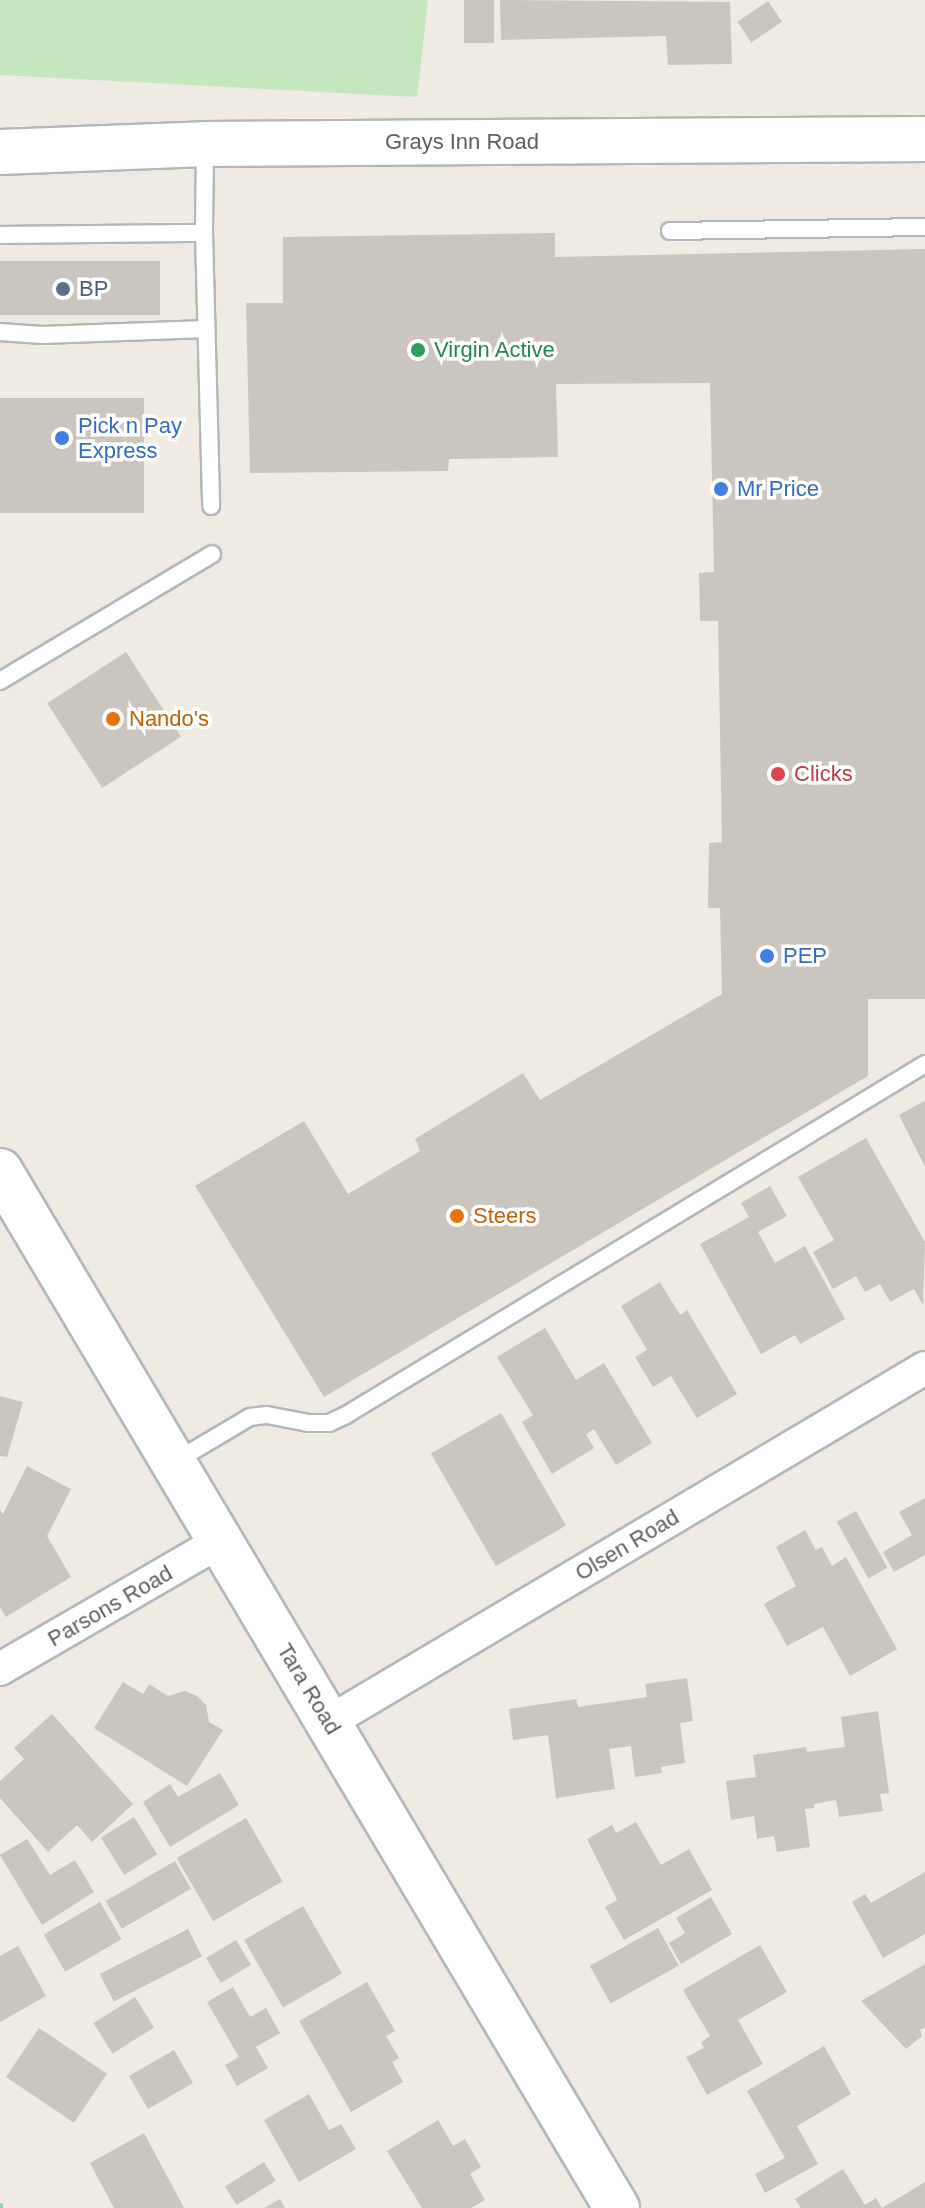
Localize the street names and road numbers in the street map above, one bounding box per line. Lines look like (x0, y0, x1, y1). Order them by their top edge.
street label: Grays Inn Road (385, 129, 539, 155)
street label: Olsen Road (570, 1504, 684, 1586)
street label: Parsons Road (43, 1560, 177, 1652)
street label: Tara Road (272, 1639, 346, 1739)

